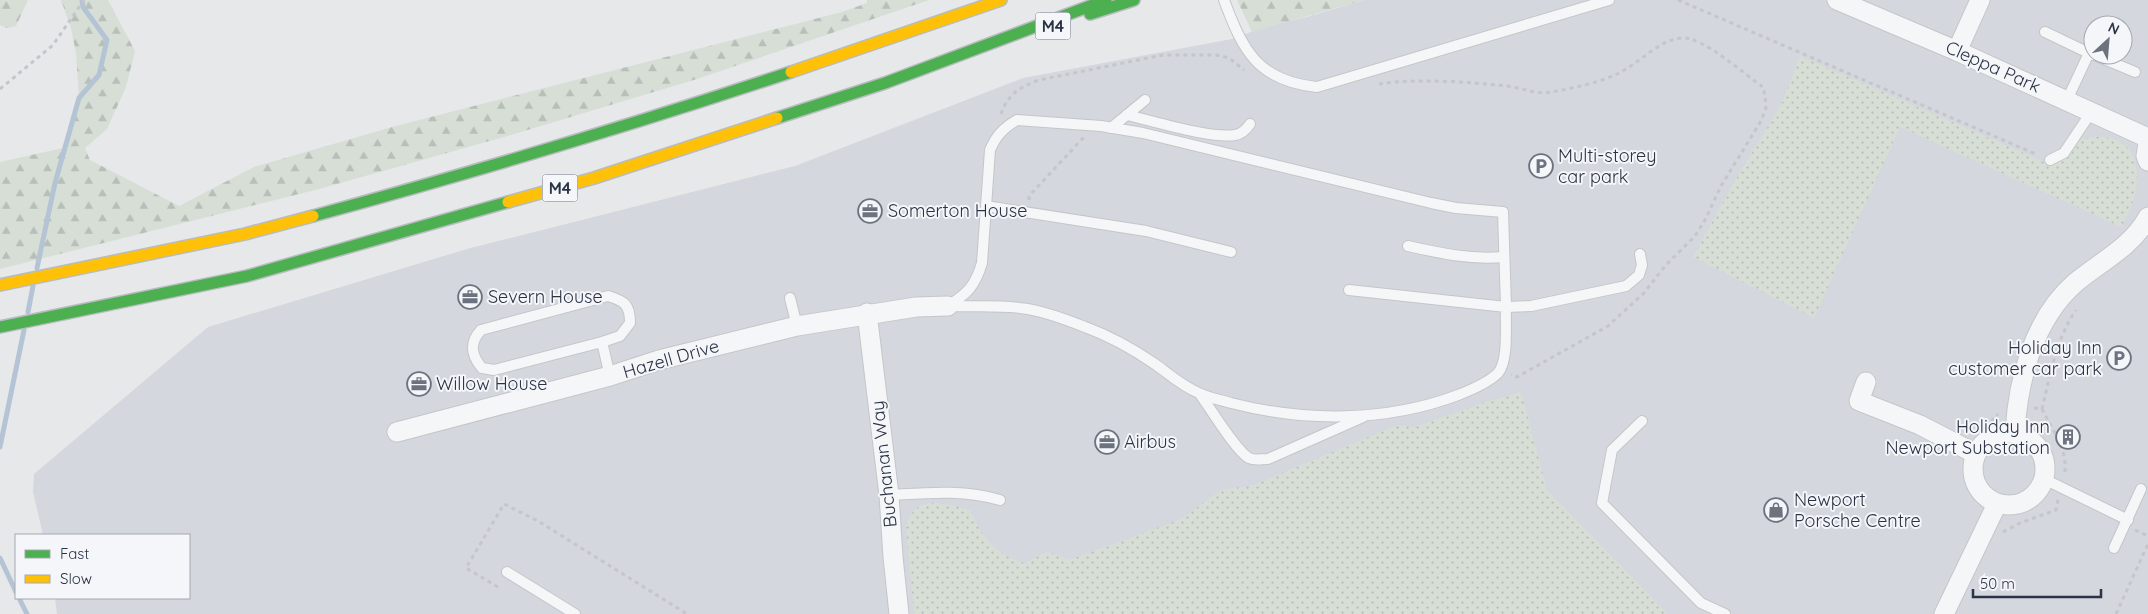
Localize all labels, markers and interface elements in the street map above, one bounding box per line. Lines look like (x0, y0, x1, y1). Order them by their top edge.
road number: M4 (1036, 12, 1070, 40)
north arrow (2083, 15, 2133, 65)
text: N (2105, 18, 2122, 39)
street label: Cleppa Park (1942, 35, 2044, 98)
place label: Multi-storey car park (1558, 144, 1656, 188)
parking icon: Multi-storey car park (1528, 153, 1554, 179)
road number: M4 (542, 174, 578, 202)
office icon: Somerton House (857, 198, 883, 224)
place label: Somerton House (888, 199, 1027, 222)
office icon: Severn House (457, 284, 483, 310)
place label: Severn House (488, 285, 603, 308)
street label: Hazell Drive (620, 334, 722, 383)
place label: Holiday Inn customer car park (1948, 336, 2102, 380)
parking icon: Holiday Inn customer car park (2106, 345, 2132, 371)
office icon: Willow House (406, 371, 432, 397)
place label: Willow House (436, 372, 547, 395)
street label: Buchanan Way (865, 399, 902, 529)
place label: Holiday Inn Newport Substation (1886, 415, 2050, 459)
building icon: Holiday Inn Newport Substation (2055, 424, 2081, 450)
office icon: Airbus (1094, 429, 1120, 455)
place label: Airbus (1124, 430, 1176, 453)
place label: Newport Porsche Centre (1794, 488, 1921, 532)
shop icon: Newport Porsche Centre (1763, 497, 1789, 523)
legend (15, 534, 190, 599)
text: Fast (60, 544, 89, 563)
scale bar (1973, 566, 2100, 598)
text: Slow (60, 569, 92, 588)
text: 50 m (1980, 574, 2015, 593)

